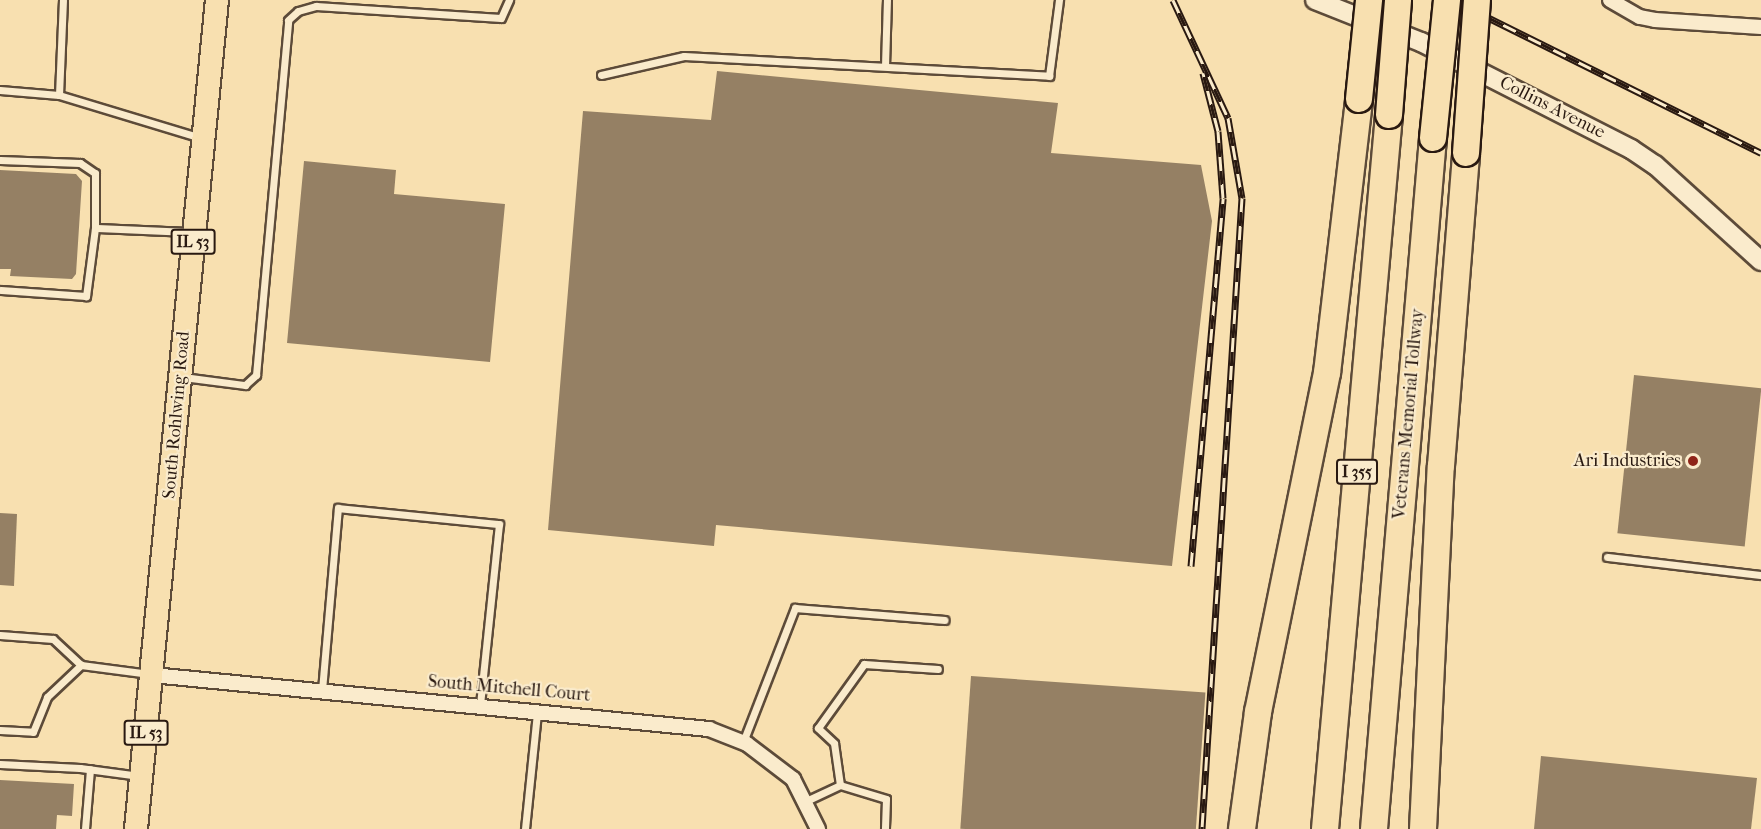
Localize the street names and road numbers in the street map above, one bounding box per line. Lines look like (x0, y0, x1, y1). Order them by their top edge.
street label: Collins Avenue (1496, 72, 1608, 144)
road number: IL 53 (170, 229, 216, 255)
street label: Veterans Memorial Tollway (1389, 308, 1429, 520)
street label: South Rohlwing Road (159, 330, 195, 500)
road number: I 355 (1336, 459, 1378, 485)
street label: South Mitchell Court (427, 671, 591, 707)
road number: IL 53 (124, 720, 168, 746)

